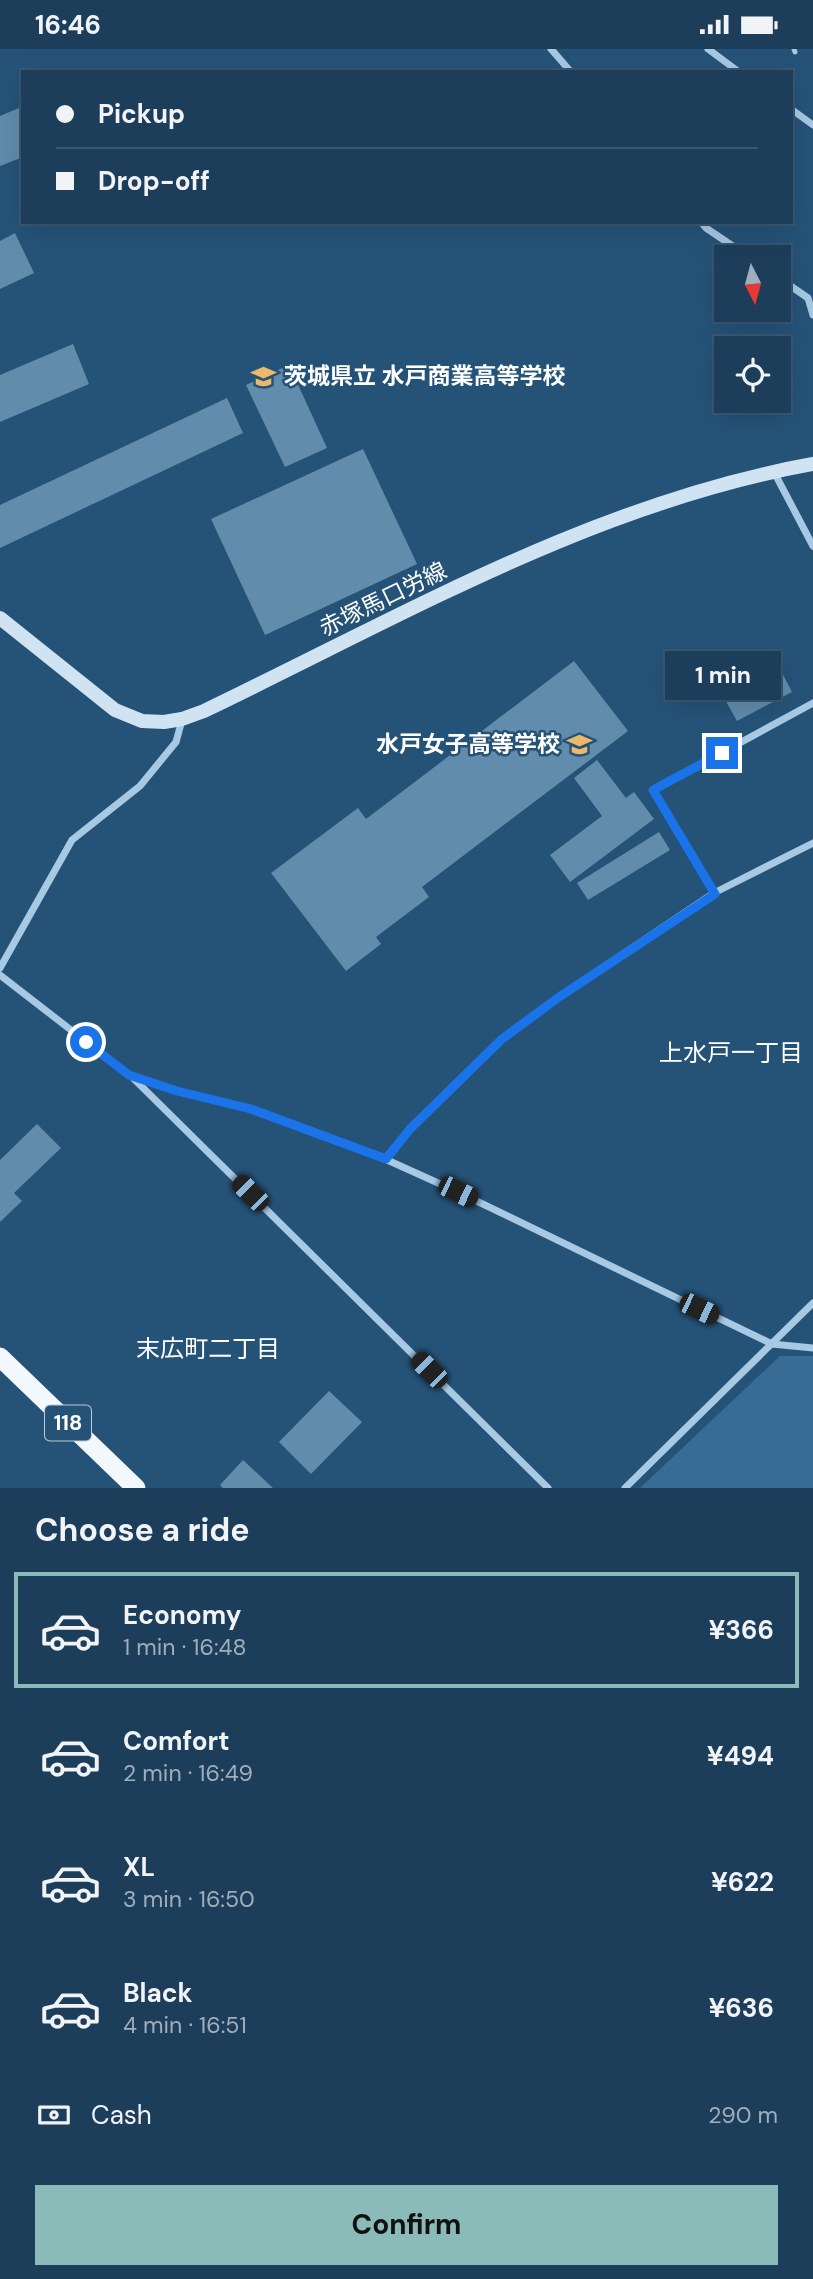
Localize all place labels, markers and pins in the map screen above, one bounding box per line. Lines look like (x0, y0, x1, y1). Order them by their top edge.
place label: 茨城県立 水戸商業高等学校 (284, 361, 565, 391)
school or university icon: 茨城県立 水戸商業高等学校 (250, 362, 278, 390)
place label: 水戸女子高等学校 (376, 729, 560, 759)
school or university icon: 水戸女子高等学校 (566, 730, 594, 758)

